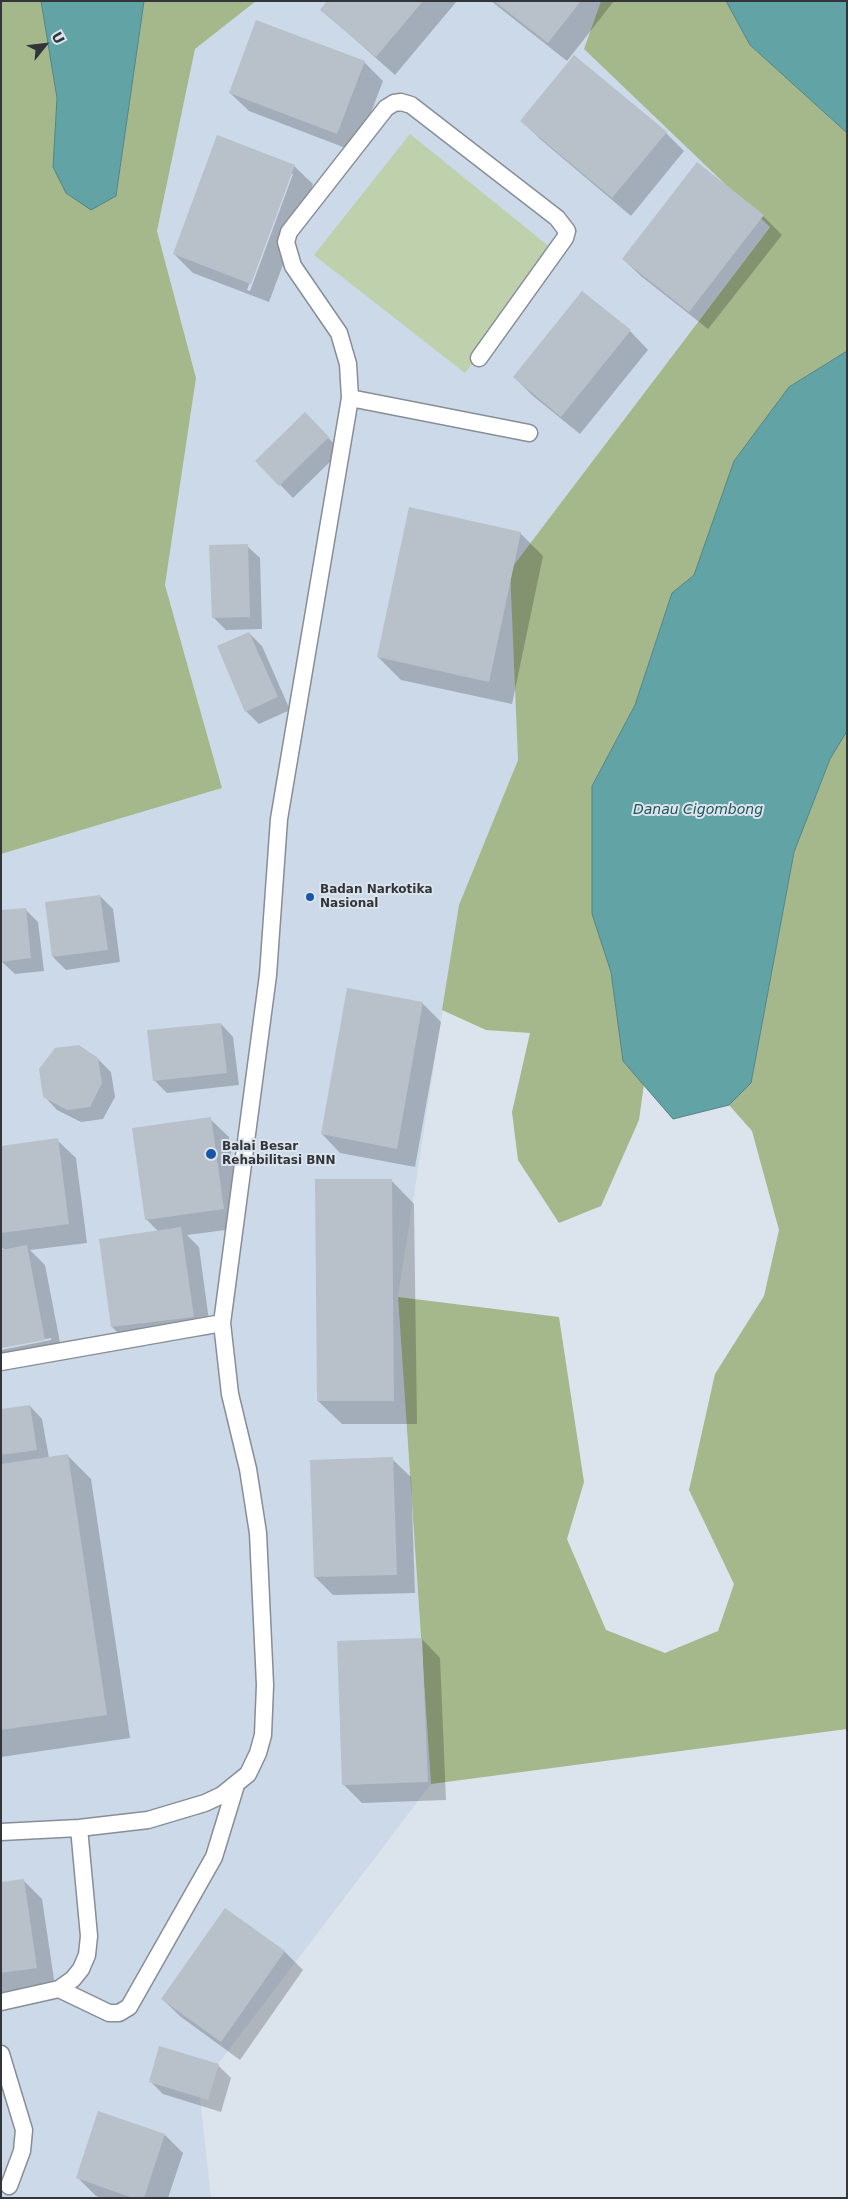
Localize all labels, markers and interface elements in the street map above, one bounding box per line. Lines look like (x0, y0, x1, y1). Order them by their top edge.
north arrow (20, 20, 70, 70)
text: U (48, 29, 68, 47)
water label: Danau Cigombong (633, 802, 763, 818)
place label: Badan Narkotika Nasional (320, 883, 433, 911)
marker: Badan Narkotika Nasional (304, 891, 316, 903)
place label: Balai Besar Rehabilitasi BNN (222, 1140, 335, 1168)
marker: Balai Besar Rehabilitasi BNN (204, 1147, 218, 1161)

